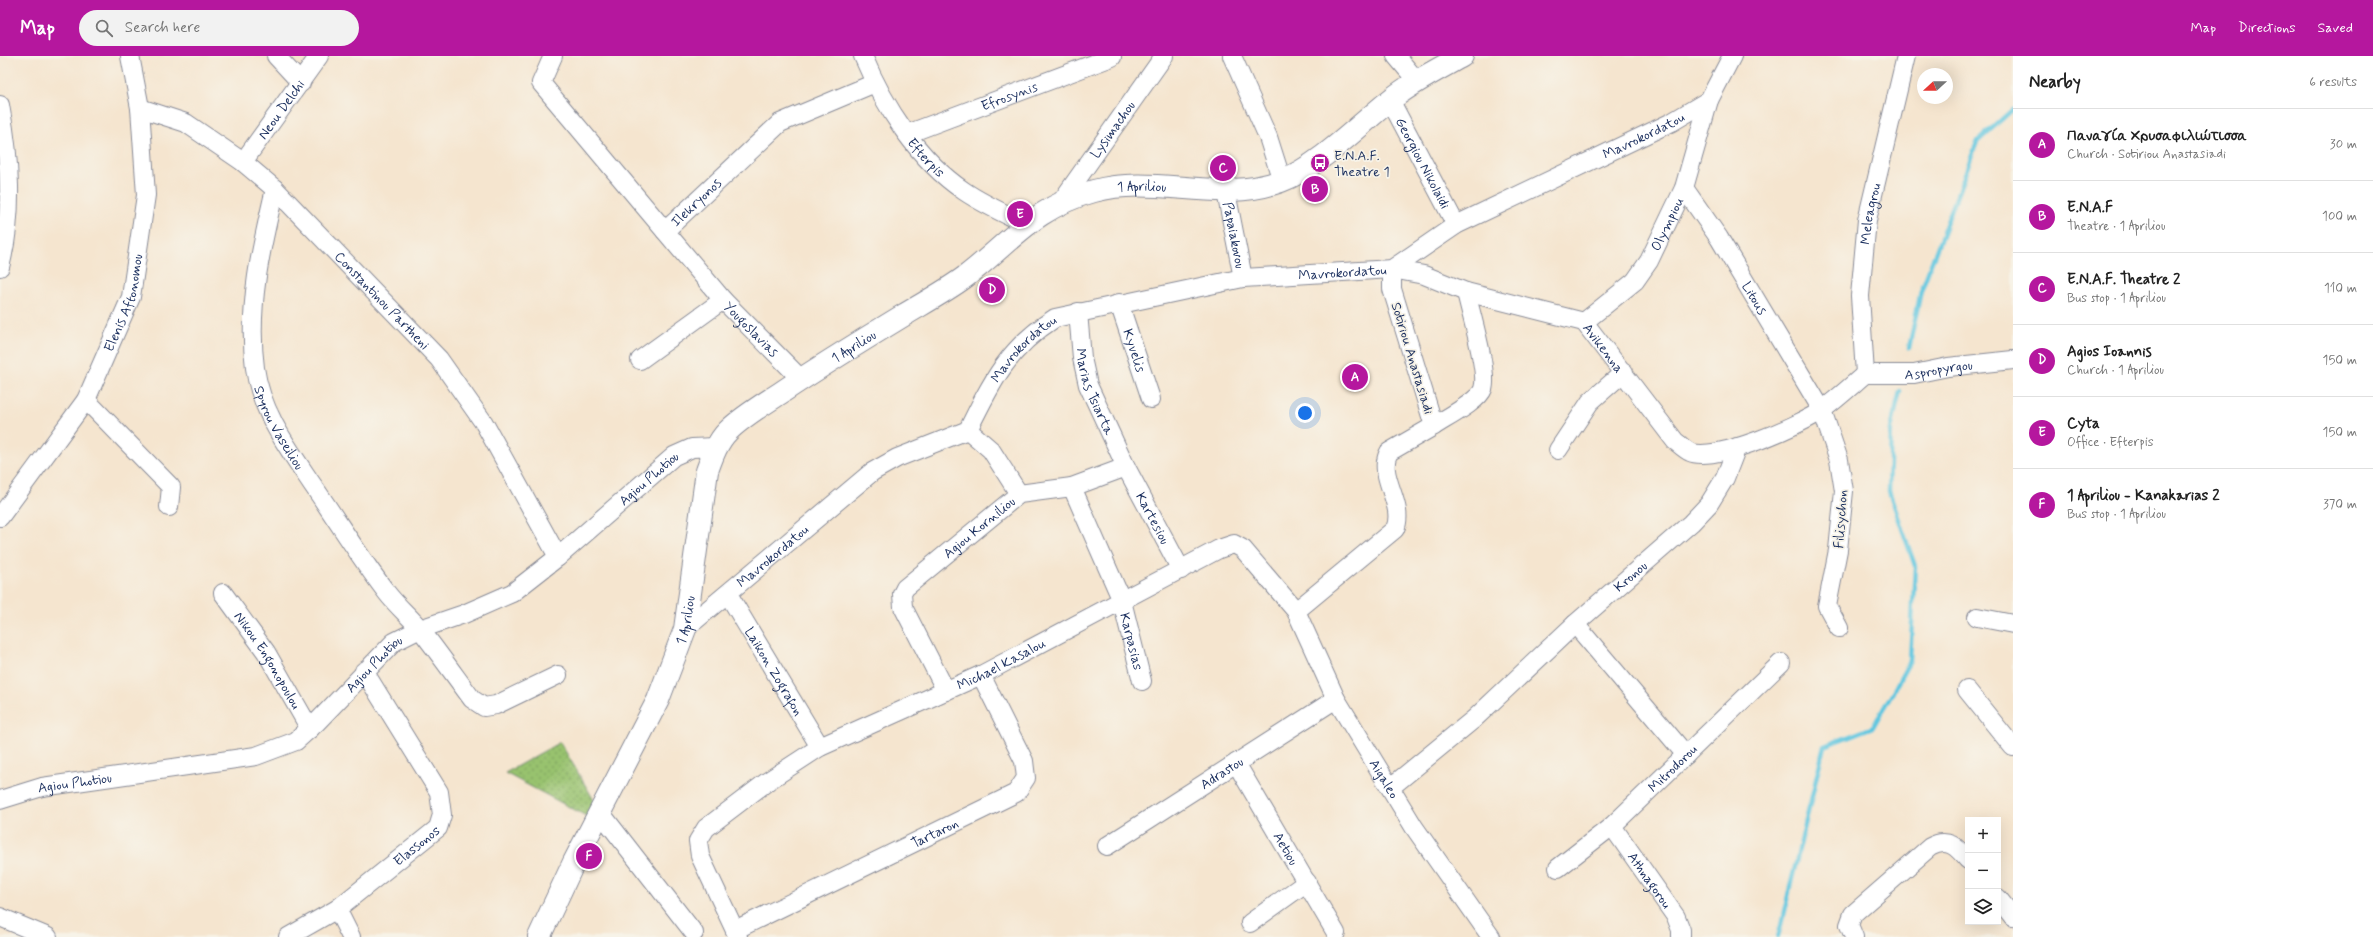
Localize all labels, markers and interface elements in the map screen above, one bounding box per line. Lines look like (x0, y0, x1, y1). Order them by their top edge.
search box (79, 10, 359, 46)
text: Map (20, 16, 55, 41)
icon: search (93, 17, 115, 39)
text: Search here (125, 18, 200, 38)
text: Map (2190, 19, 2216, 37)
text: Directions (2238, 19, 2296, 37)
text: Saved (2318, 19, 2353, 37)
north arrow (1917, 68, 1953, 104)
text: Nearby (2029, 71, 2081, 93)
text: 6 results (2309, 74, 2357, 91)
street label: Neou Delchi (254, 76, 309, 143)
street label: Efrosynis (979, 78, 1040, 115)
street label: Lysimachou (1087, 97, 1140, 162)
street label: Mavrokordatou (1600, 109, 1688, 164)
street label: Georgiou Nikolaidi (1391, 114, 1454, 212)
text: Παναγία Χρυσαφιλιώτισσα (2067, 126, 2247, 146)
street label: Efterpis (903, 134, 948, 182)
text: A (2038, 136, 2046, 153)
text: 30 m (2330, 136, 2357, 153)
text: Church · Sotiriou Anastasiadi (2067, 146, 2226, 163)
place label: E.N.A.F. Theatre 1 (1334, 147, 1390, 181)
bus stop icon: E.N.A.F. Theatre 1 (1309, 152, 1331, 174)
pin: C (1210, 153, 1236, 183)
street label: Ilekryonos (667, 174, 726, 231)
pin: B (1302, 174, 1328, 204)
street label: 1 Apriliou (1116, 177, 1167, 197)
street label: Meleagrou (1857, 181, 1885, 246)
street label: Olympiou (1647, 194, 1688, 254)
text: E.N.A.F (2067, 198, 2113, 218)
pin: E (1007, 199, 1033, 229)
street label: Papaiakovou (1218, 201, 1249, 270)
text: B (2038, 208, 2046, 225)
text: 100 m (2322, 208, 2357, 225)
text: Theatre · 1 Apriliou (2067, 218, 2165, 235)
street label: Constantinou Partheni (330, 248, 433, 354)
street label: Elenis Aftonomou (100, 253, 147, 355)
street label: Mavrokordatou (1298, 261, 1387, 285)
text: E.N.A.F. Theatre 2 (2067, 270, 2180, 290)
pin: D (979, 275, 1005, 305)
street label: Litous (1737, 279, 1771, 319)
text: C (2037, 280, 2047, 297)
text: 110 m (2324, 280, 2357, 297)
text: Bus stop · 1 Apriliou (2067, 290, 2166, 307)
street label: Yougoslavias (719, 298, 783, 362)
street label: Sotiriou Anastasiadi (1386, 300, 1438, 416)
street label: Mavrokordatou (987, 311, 1060, 386)
street label: Avikenna (1578, 320, 1628, 377)
street label: 1 Apriliou (828, 326, 880, 368)
street label: Kyvelis (1118, 327, 1149, 375)
text: Agios Ioannis (2067, 342, 2152, 362)
street label: Marias Tsiarta (1071, 348, 1118, 438)
text: D (2038, 352, 2046, 369)
text: 150 m (2323, 352, 2357, 369)
street label: Aspropyrgou (1905, 356, 1974, 384)
pin: A (1342, 362, 1368, 392)
text: Church · 1 Apriliou (2067, 362, 2164, 379)
street label: Spyrou Vaseiliou (249, 384, 308, 474)
your location (1295, 403, 1315, 423)
text: Cyta (2067, 414, 2100, 434)
text: E (2038, 424, 2046, 441)
text: 150 m (2323, 424, 2357, 441)
text: Office · Efterpis (2067, 434, 2153, 451)
street label: Agiou Photiou (615, 447, 682, 510)
text: 1 Apriliou - Kanakarias 2 (2067, 486, 2220, 506)
street label: Kartesiou (1131, 489, 1174, 548)
street label: Filisychon (1830, 489, 1852, 549)
street label: Agiou Korniliou (940, 493, 1019, 563)
text: F (2039, 496, 2045, 513)
text: 370 m (2323, 496, 2357, 513)
text: Bus stop · 1 Apriliou (2067, 506, 2166, 523)
street label: Mavrokordatou (733, 521, 813, 592)
street label: Kronou (1610, 557, 1651, 596)
street label: 1 Apriliou (672, 595, 700, 648)
street label: Nikou Engonopoulou (230, 608, 305, 713)
street label: Karpasias (1115, 611, 1147, 672)
street label: Laikon Zografon (740, 624, 807, 719)
street label: Agiou Photiou (342, 631, 406, 697)
street label: Michael Kasalou (954, 634, 1049, 695)
street label: Mitrodorou (1644, 741, 1701, 797)
street label: Adrastou (1197, 753, 1247, 794)
street label: Aigaleo (1365, 756, 1403, 802)
street label: Agiou Photiou (37, 769, 113, 798)
street label: Tartaron (908, 814, 962, 853)
map controls (1965, 817, 2001, 925)
button: + (1965, 817, 2001, 853)
street label: Elassonos (390, 822, 444, 870)
street label: Aetiou (1269, 829, 1302, 869)
pin: F (576, 841, 602, 871)
street label: Athnagorou (1623, 849, 1675, 912)
button: − (1965, 853, 2001, 889)
button: layers (1965, 889, 2001, 925)

